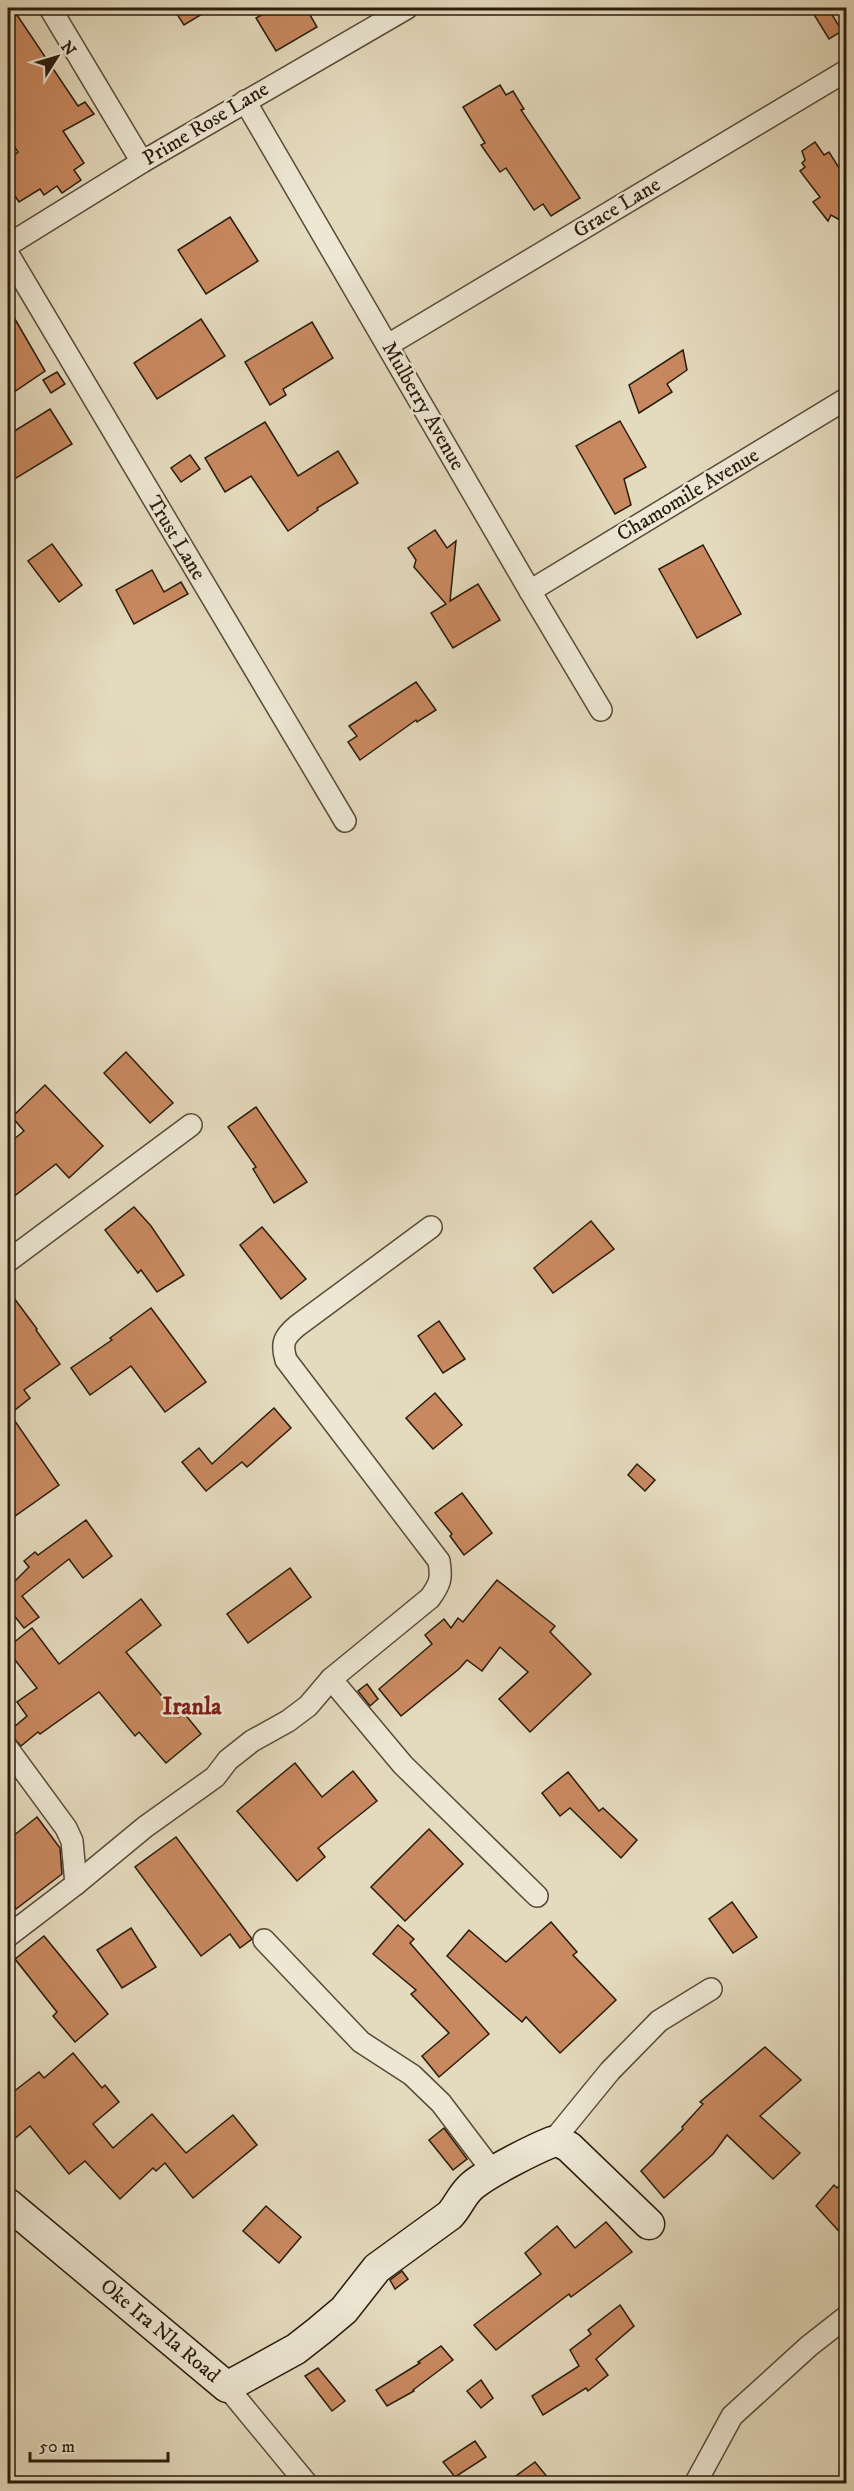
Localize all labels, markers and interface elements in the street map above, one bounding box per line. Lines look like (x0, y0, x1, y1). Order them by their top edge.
north arrow (27, 27, 87, 87)
text: N (56, 37, 80, 60)
street label: Prime Rose Lane (138, 76, 274, 172)
street label: Grace Lane (569, 172, 666, 244)
street label: Mulberry Avenue (376, 337, 471, 475)
street label: Chamomile Avenue (612, 442, 764, 548)
street label: Trust Lane (141, 491, 211, 585)
district label: Iranla (163, 1692, 222, 1722)
street label: Oke Ira Nla Road (95, 2273, 226, 2389)
scale bar (30, 2425, 168, 2463)
text: 50 m (39, 2436, 75, 2458)

